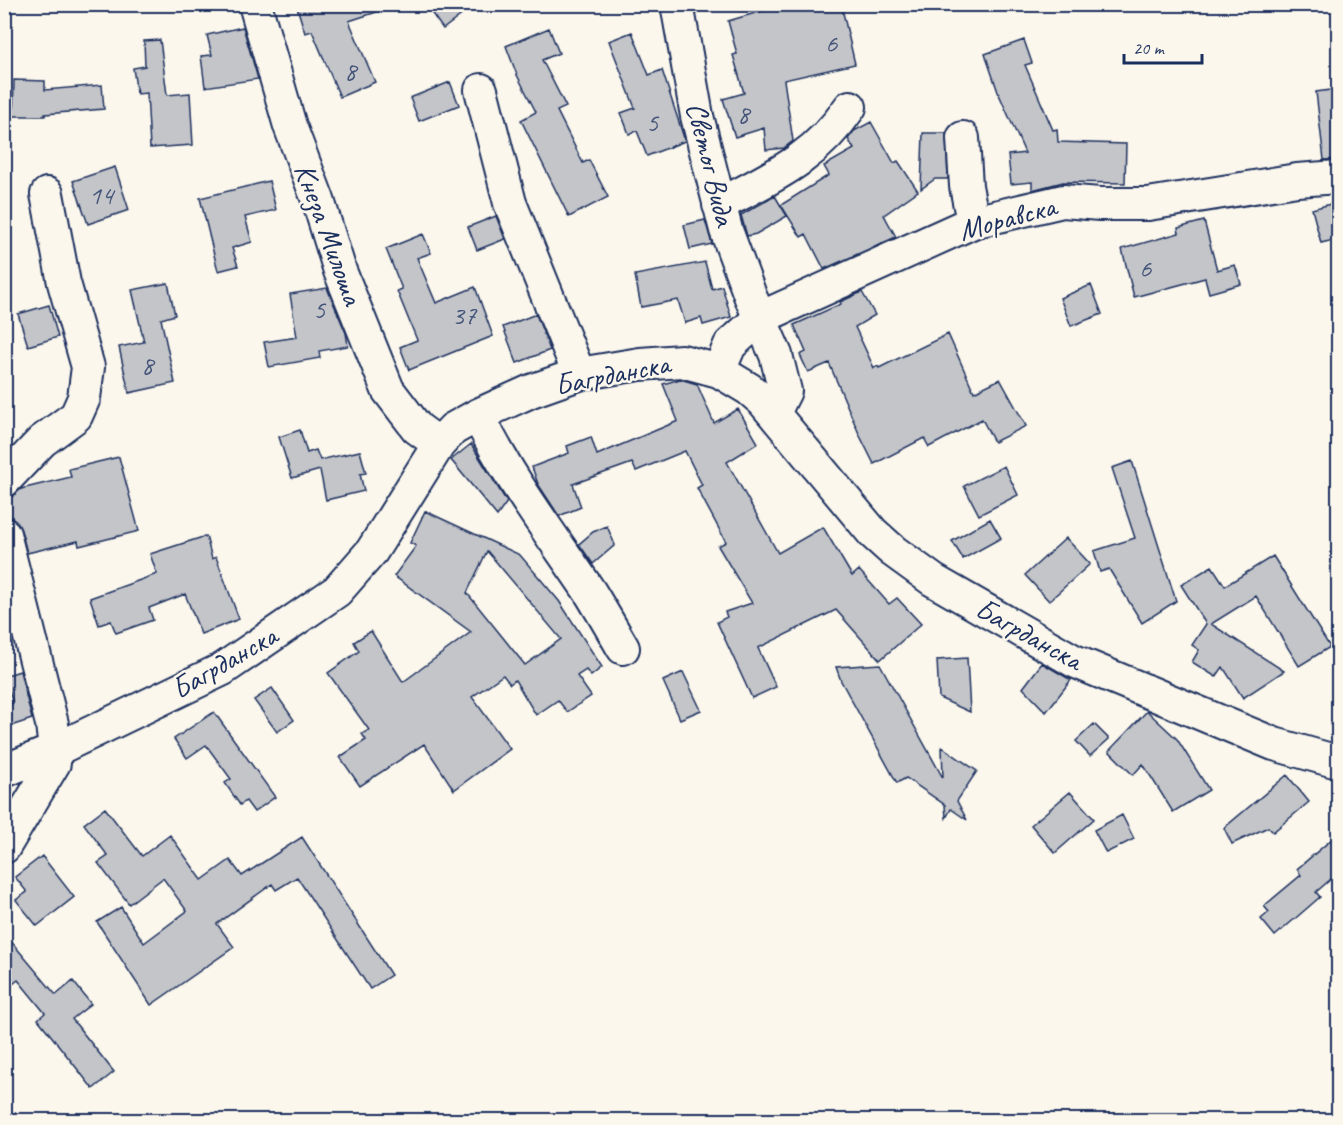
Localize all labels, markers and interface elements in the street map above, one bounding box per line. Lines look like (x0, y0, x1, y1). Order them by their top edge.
house number: 6 (825, 26, 838, 60)
scale bar (1124, 27, 1202, 65)
text: 20 m (1133, 37, 1166, 59)
house number: 8 (344, 54, 359, 88)
house number: 8 (737, 97, 752, 131)
street label: Светог Вида (677, 98, 745, 231)
house number: 5 (646, 105, 660, 139)
street label: Кнеза Милоша (286, 158, 373, 312)
house number: 14 (89, 178, 116, 212)
street label: Моравска (954, 186, 1062, 249)
house number: 6 (1139, 251, 1152, 285)
house number: 5 (313, 292, 327, 326)
house number: 37 (452, 298, 478, 332)
street label: Багрданска (551, 344, 675, 404)
house number: 8 (141, 348, 156, 382)
street label: Багрданска (969, 589, 1091, 680)
street label: Багрданска (164, 615, 286, 707)

